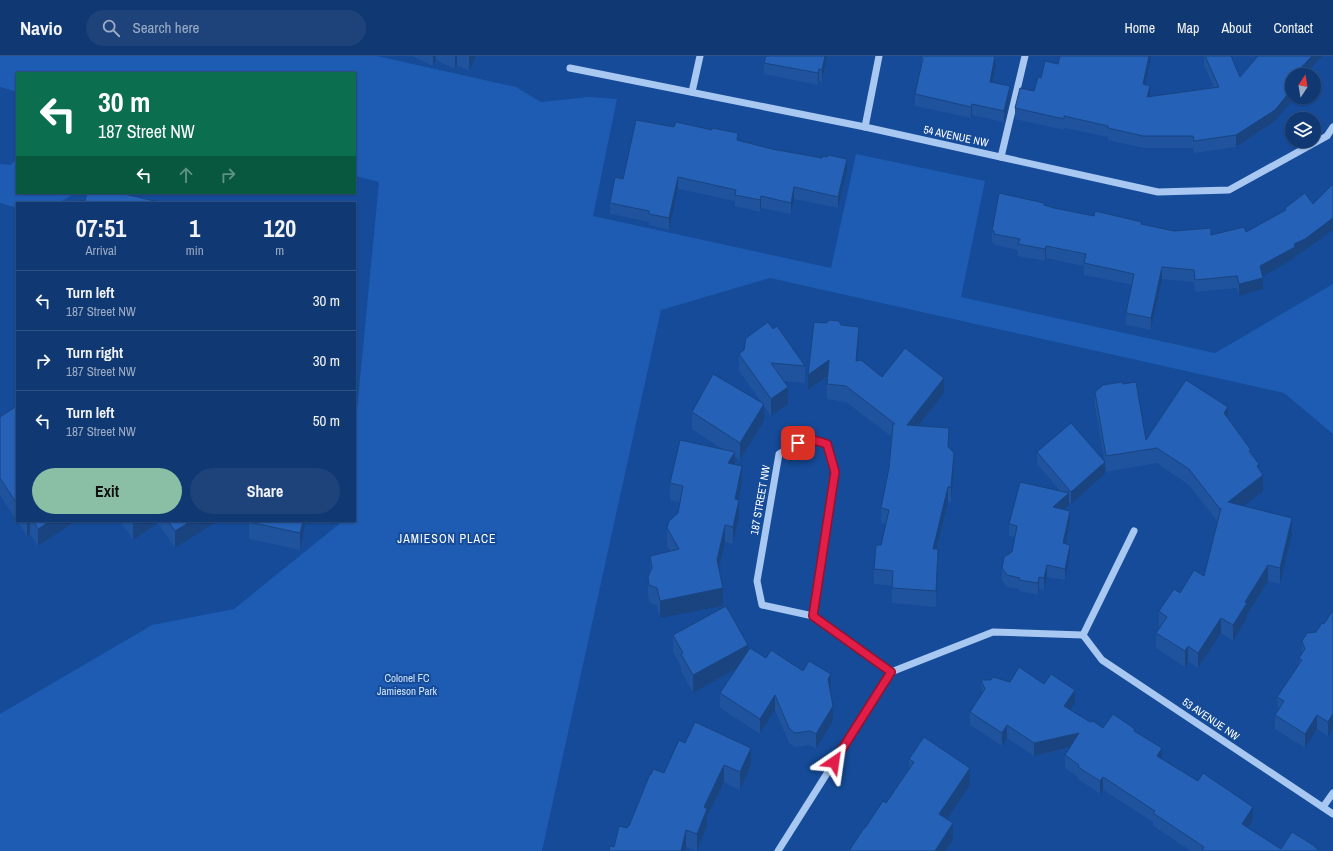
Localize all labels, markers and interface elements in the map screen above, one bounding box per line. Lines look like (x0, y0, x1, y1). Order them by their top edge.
search box (86, 10, 366, 46)
text: Navio (20, 15, 62, 41)
icon: search (100, 17, 122, 39)
text: Search here (132, 17, 199, 38)
text: Home (1124, 19, 1155, 37)
text: Map (1177, 19, 1199, 37)
text: About (1221, 19, 1251, 37)
text: Contact (1273, 19, 1313, 37)
north arrow (1285, 68, 1321, 104)
map controls (1285, 68, 1321, 148)
text: 30 m (98, 83, 150, 121)
icon: left (32, 88, 84, 140)
button: layers (1285, 112, 1321, 148)
text: 187 Street NW (98, 119, 195, 144)
street label: 54 AVENUE NW (922, 122, 990, 150)
icon: left (133, 164, 155, 186)
icon: ahead (175, 164, 197, 186)
icon: right (217, 164, 239, 186)
text: 07:51 (76, 212, 126, 244)
text: 1 (189, 212, 200, 244)
text: 120 (263, 212, 296, 244)
text: Arrival (86, 242, 116, 259)
text: min (186, 242, 204, 259)
text: m (275, 242, 284, 259)
text: Turn left (66, 282, 114, 303)
icon: left (32, 290, 54, 312)
text: 30 m (313, 290, 340, 311)
text: 187 Street NW (66, 303, 136, 320)
text: Turn right (66, 342, 123, 363)
icon: right (32, 350, 54, 372)
text: 30 m (313, 350, 340, 371)
text: 187 Street NW (66, 363, 136, 380)
text: Turn left (66, 402, 114, 423)
icon: left (32, 410, 54, 432)
text: 50 m (313, 410, 340, 431)
text: 187 Street NW (66, 423, 136, 440)
pin (781, 426, 815, 460)
icon: arrive (787, 432, 809, 454)
street label: 187 STREET NW (747, 464, 773, 536)
button: Exit (32, 468, 182, 514)
button: Share (190, 468, 340, 514)
district label: JAMIESON PLACE (397, 531, 497, 547)
park label: Colonel FC Jamieson Park (377, 671, 438, 698)
street label: 53 AVENUE NW (1180, 695, 1243, 744)
position arrow (813, 741, 855, 783)

